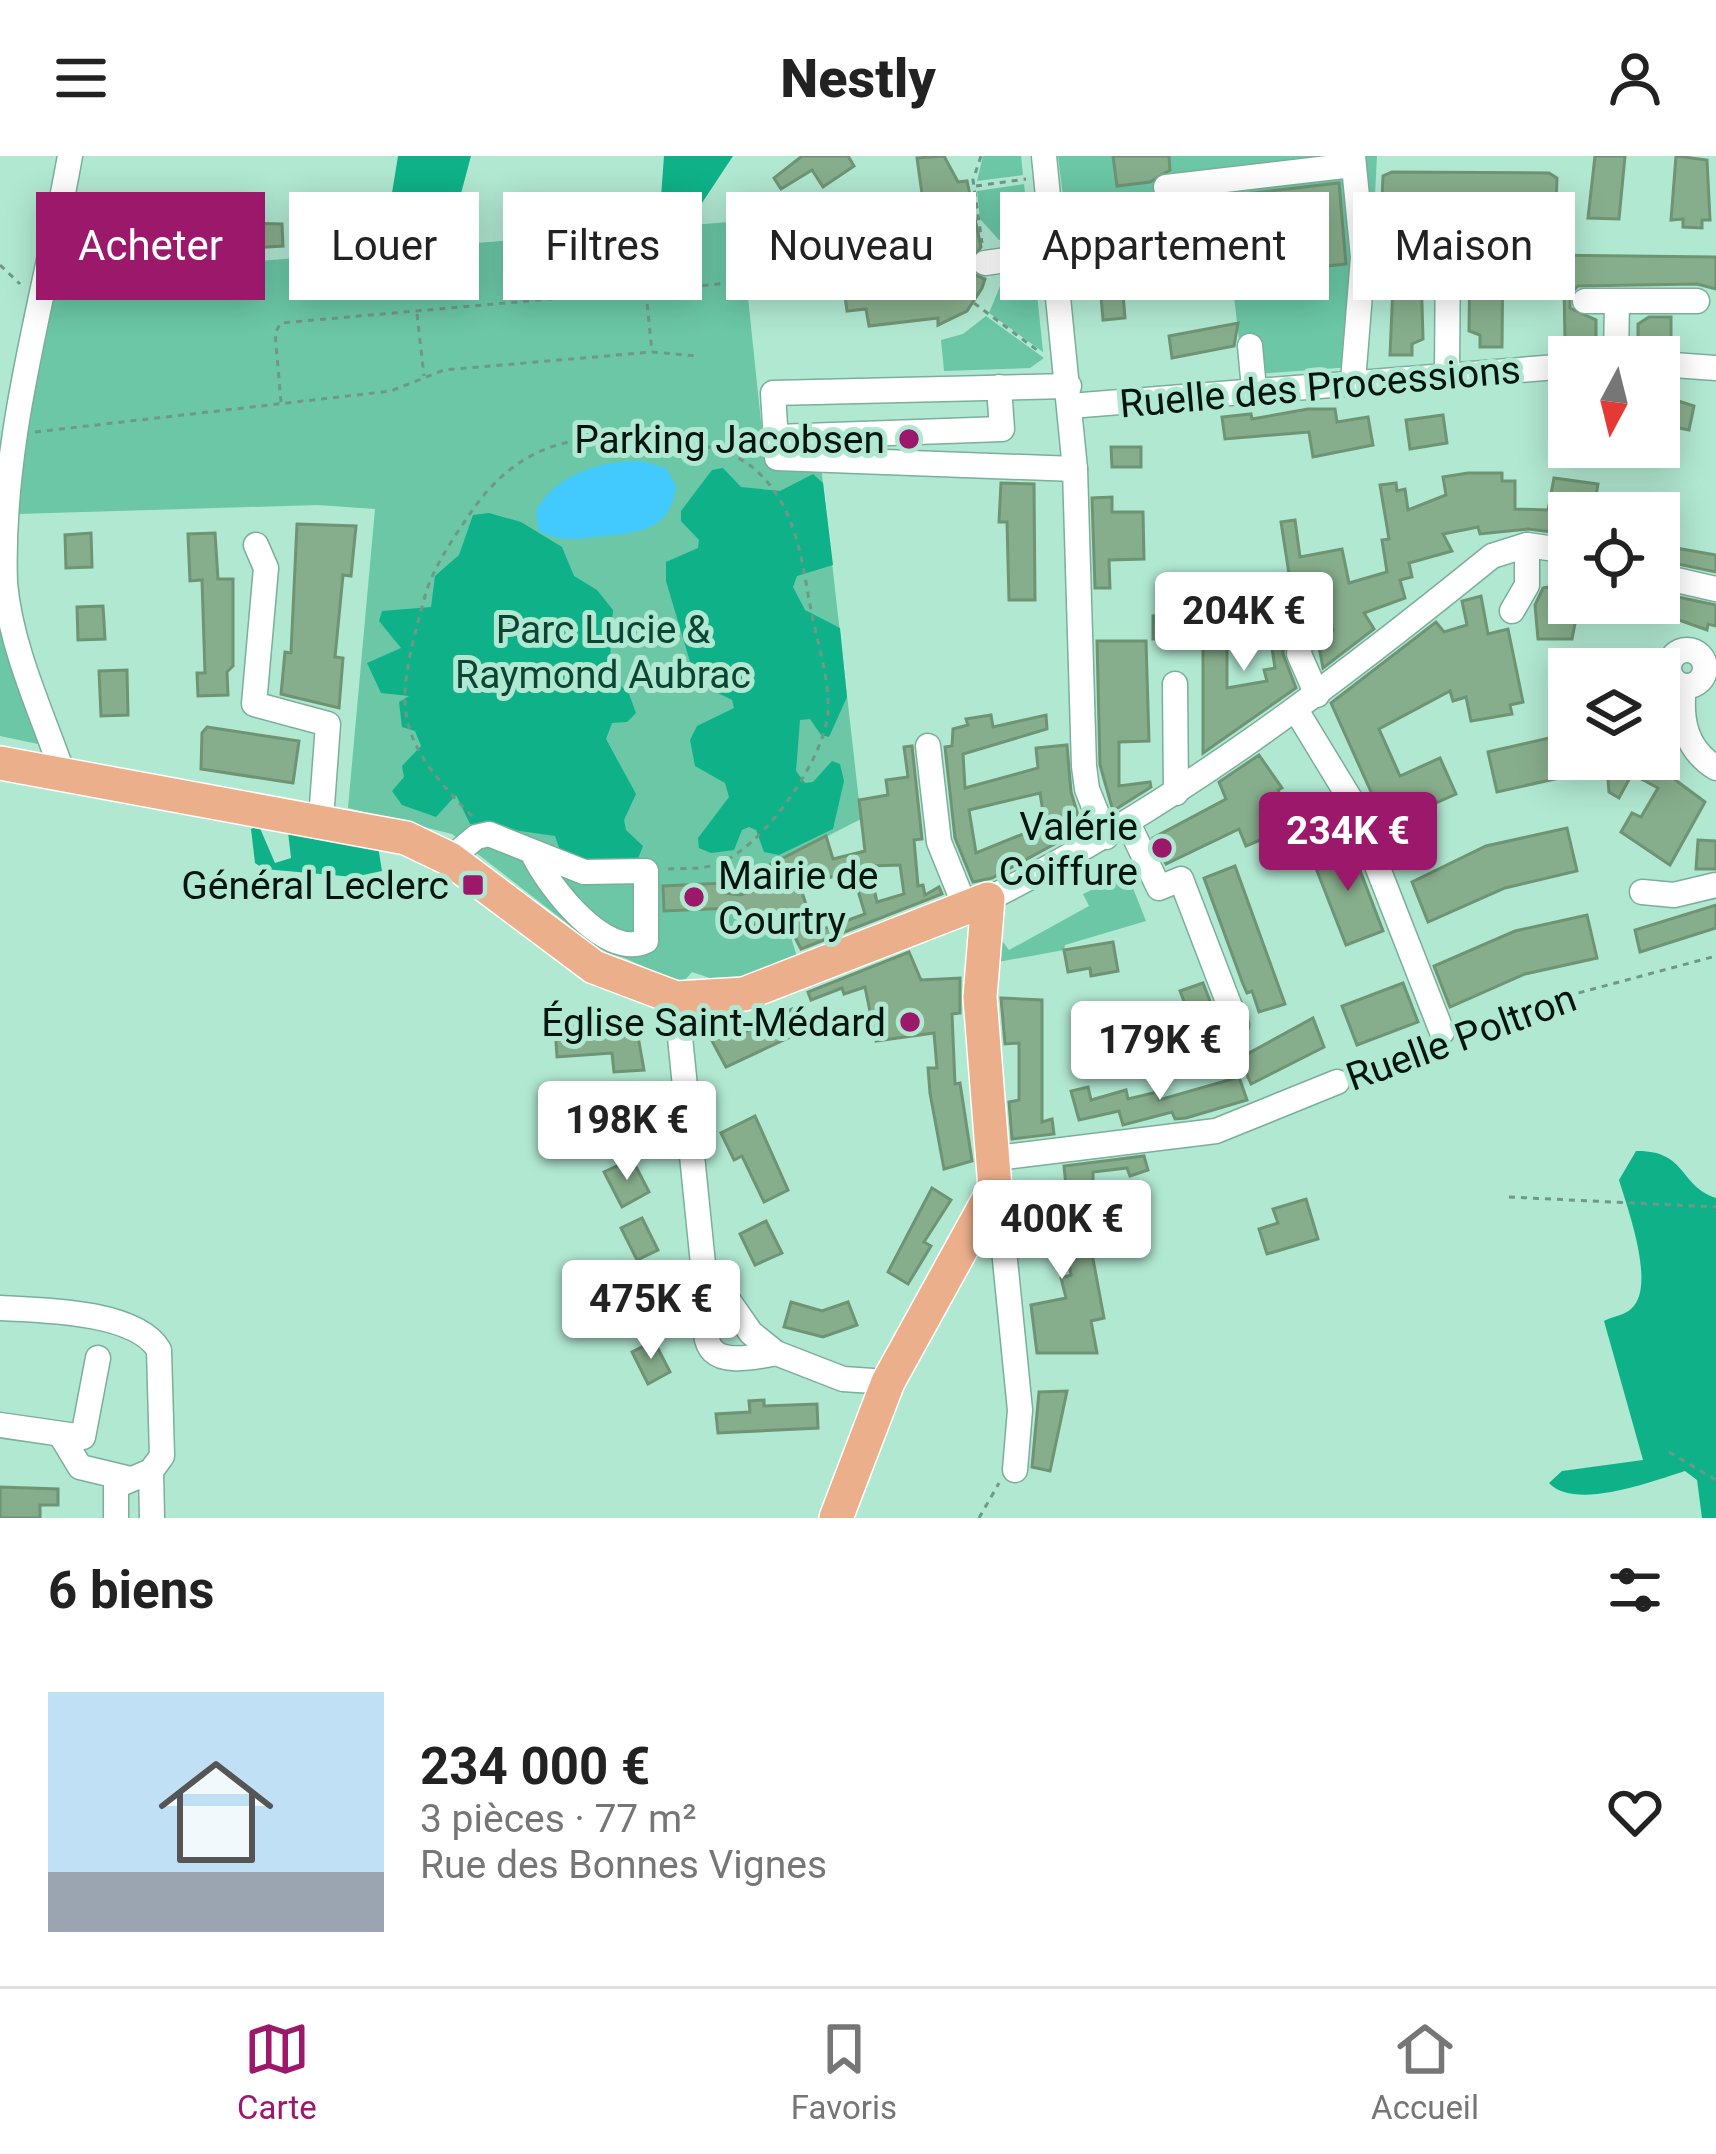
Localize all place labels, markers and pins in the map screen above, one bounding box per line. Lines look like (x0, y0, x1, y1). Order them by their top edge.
place label: Parking Jacobsen (574, 417, 885, 463)
marker: Parking Jacobsen (896, 426, 922, 452)
pin: 204K € (1146, 572, 1342, 674)
pin: 234K € (1250, 792, 1446, 894)
place label: Valérie Coiffure (999, 804, 1138, 895)
marker: Valérie Coiffure (1149, 835, 1175, 861)
place label: Mairie de Courtry (718, 853, 878, 944)
place label: Général Leclerc (181, 863, 449, 909)
marker: Général Leclerc (460, 872, 486, 898)
marker: Mairie de Courtry (681, 884, 707, 910)
place label: Église Saint-Médard (541, 1000, 886, 1046)
pin: 179K € (1062, 1001, 1258, 1103)
marker: Église Saint-Médard (897, 1009, 923, 1035)
pin: 198K € (529, 1081, 725, 1183)
pin: 400K € (964, 1180, 1160, 1282)
pin: 475K € (553, 1260, 749, 1362)

